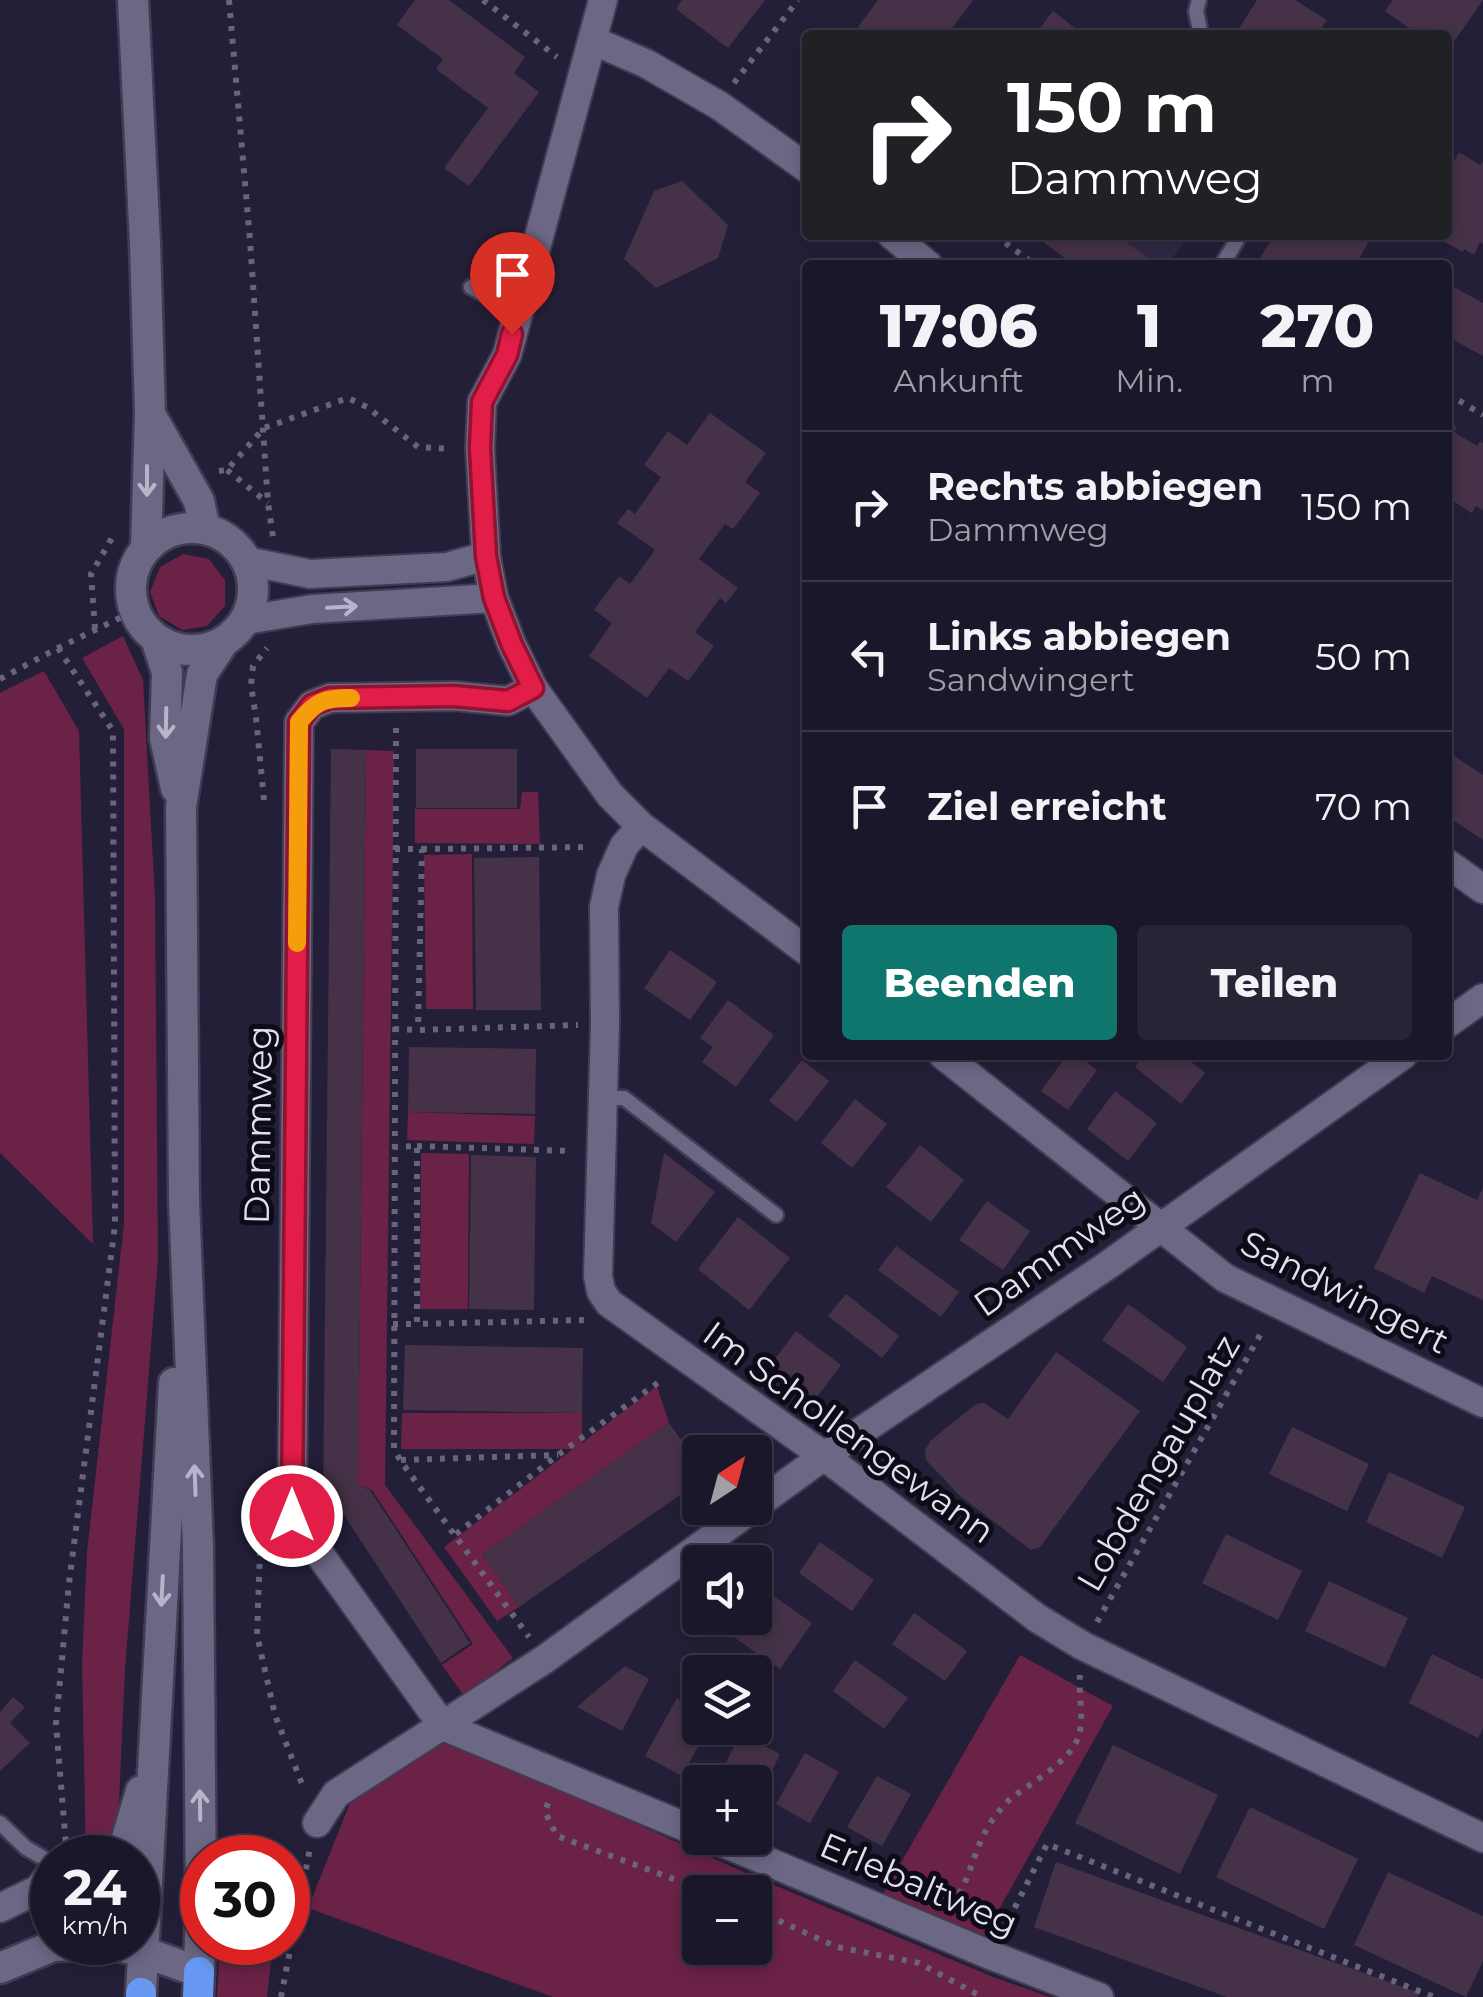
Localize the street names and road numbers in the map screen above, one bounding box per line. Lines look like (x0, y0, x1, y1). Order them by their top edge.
street label: Dammweg (235, 1025, 281, 1225)
street label: Dammweg (965, 1176, 1153, 1326)
street label: Sandwingert (1234, 1221, 1456, 1363)
street label: Im Schollengewann (695, 1312, 1003, 1552)
street label: Lobdengauplatz (1067, 1327, 1249, 1599)
street label: Erlebaltweg (814, 1823, 1024, 1945)

